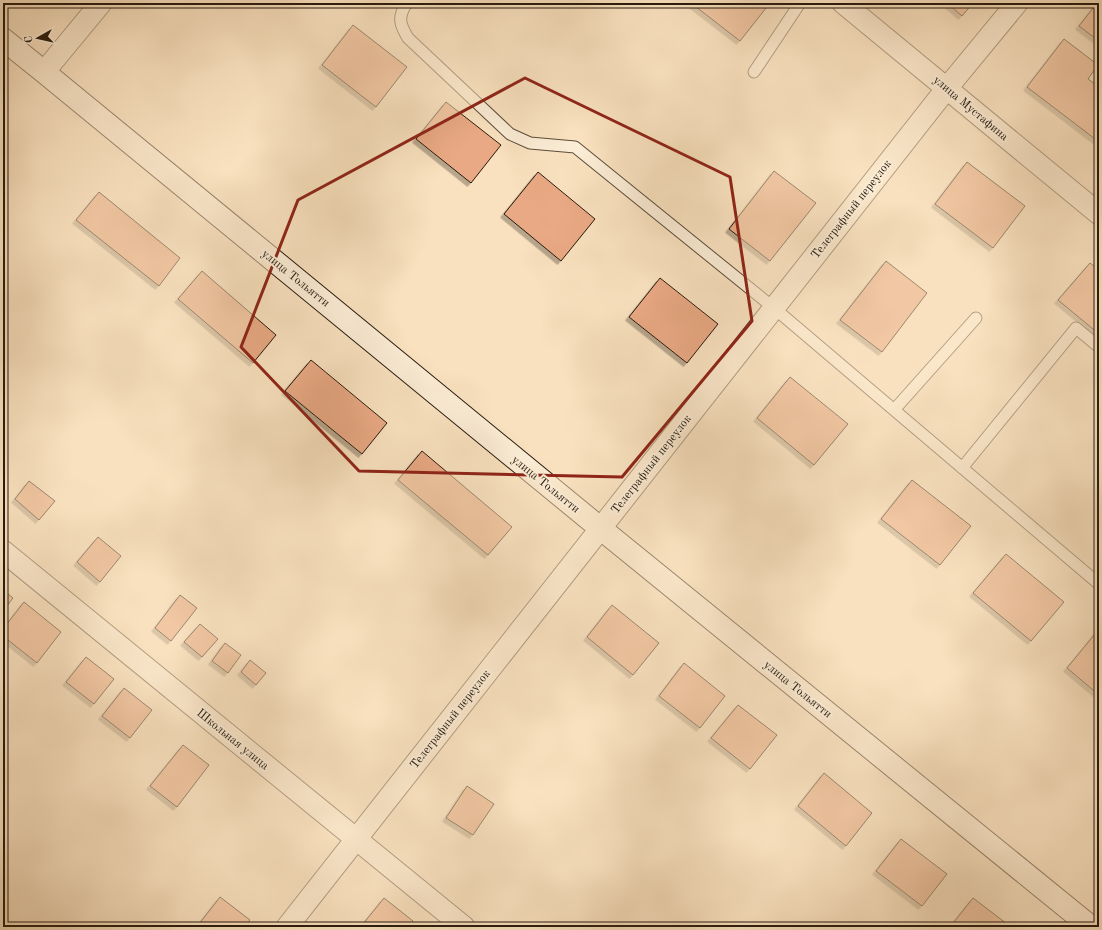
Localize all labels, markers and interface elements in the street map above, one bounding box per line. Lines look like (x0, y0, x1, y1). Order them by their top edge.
north arrow (18, 18, 58, 58)
text: С (24, 35, 36, 44)
street label: улица Мустафина (931, 74, 1010, 144)
street label: Телеграфный переулок (809, 158, 894, 261)
street label: улица Тольятти (259, 248, 332, 310)
street label: Телеграфный переулок (609, 413, 694, 516)
street label: улица Тольятти (509, 454, 582, 516)
street label: улица Тольятти (761, 659, 834, 721)
street label: Телеграфный переулок (408, 668, 493, 771)
street label: Школьная улица (194, 707, 271, 772)

